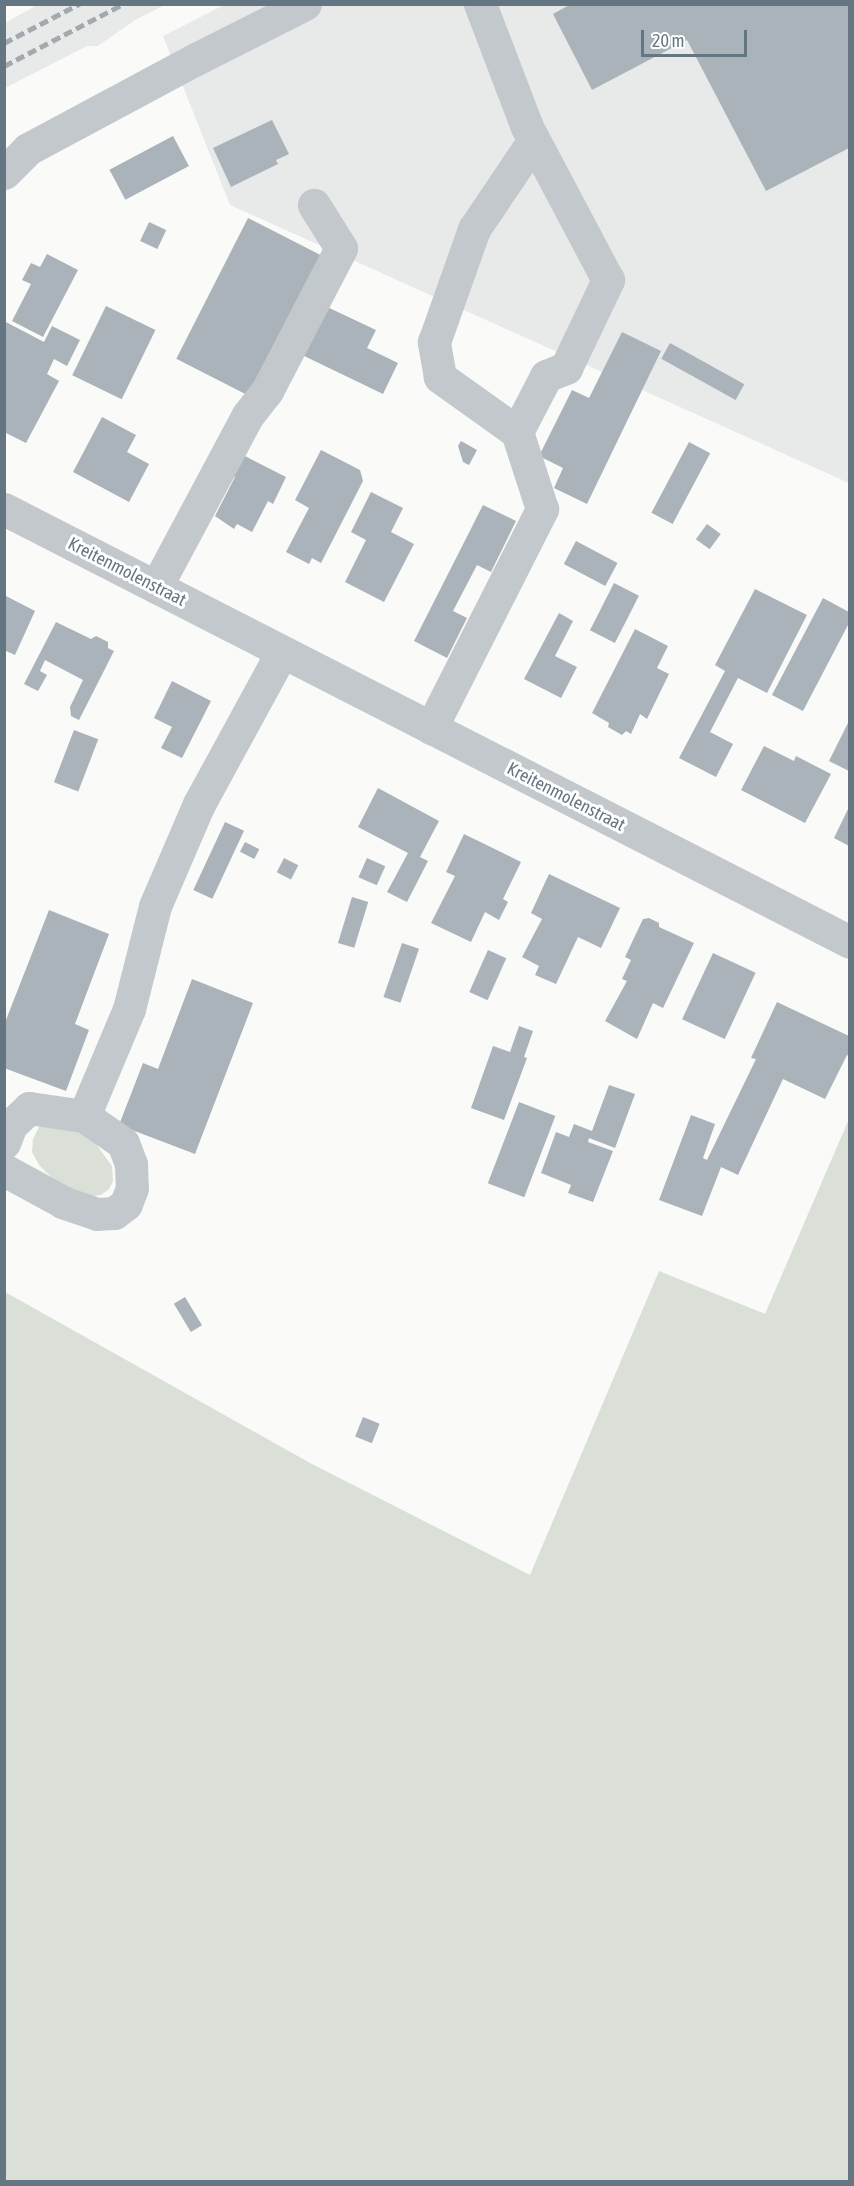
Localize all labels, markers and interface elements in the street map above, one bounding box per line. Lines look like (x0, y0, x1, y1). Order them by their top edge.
scale bar (644, 18, 750, 56)
text: 20 m (652, 30, 684, 51)
street label: Kreitenmolenstraat (64, 533, 190, 611)
street label: Kreitenmolenstraat (503, 758, 629, 836)

